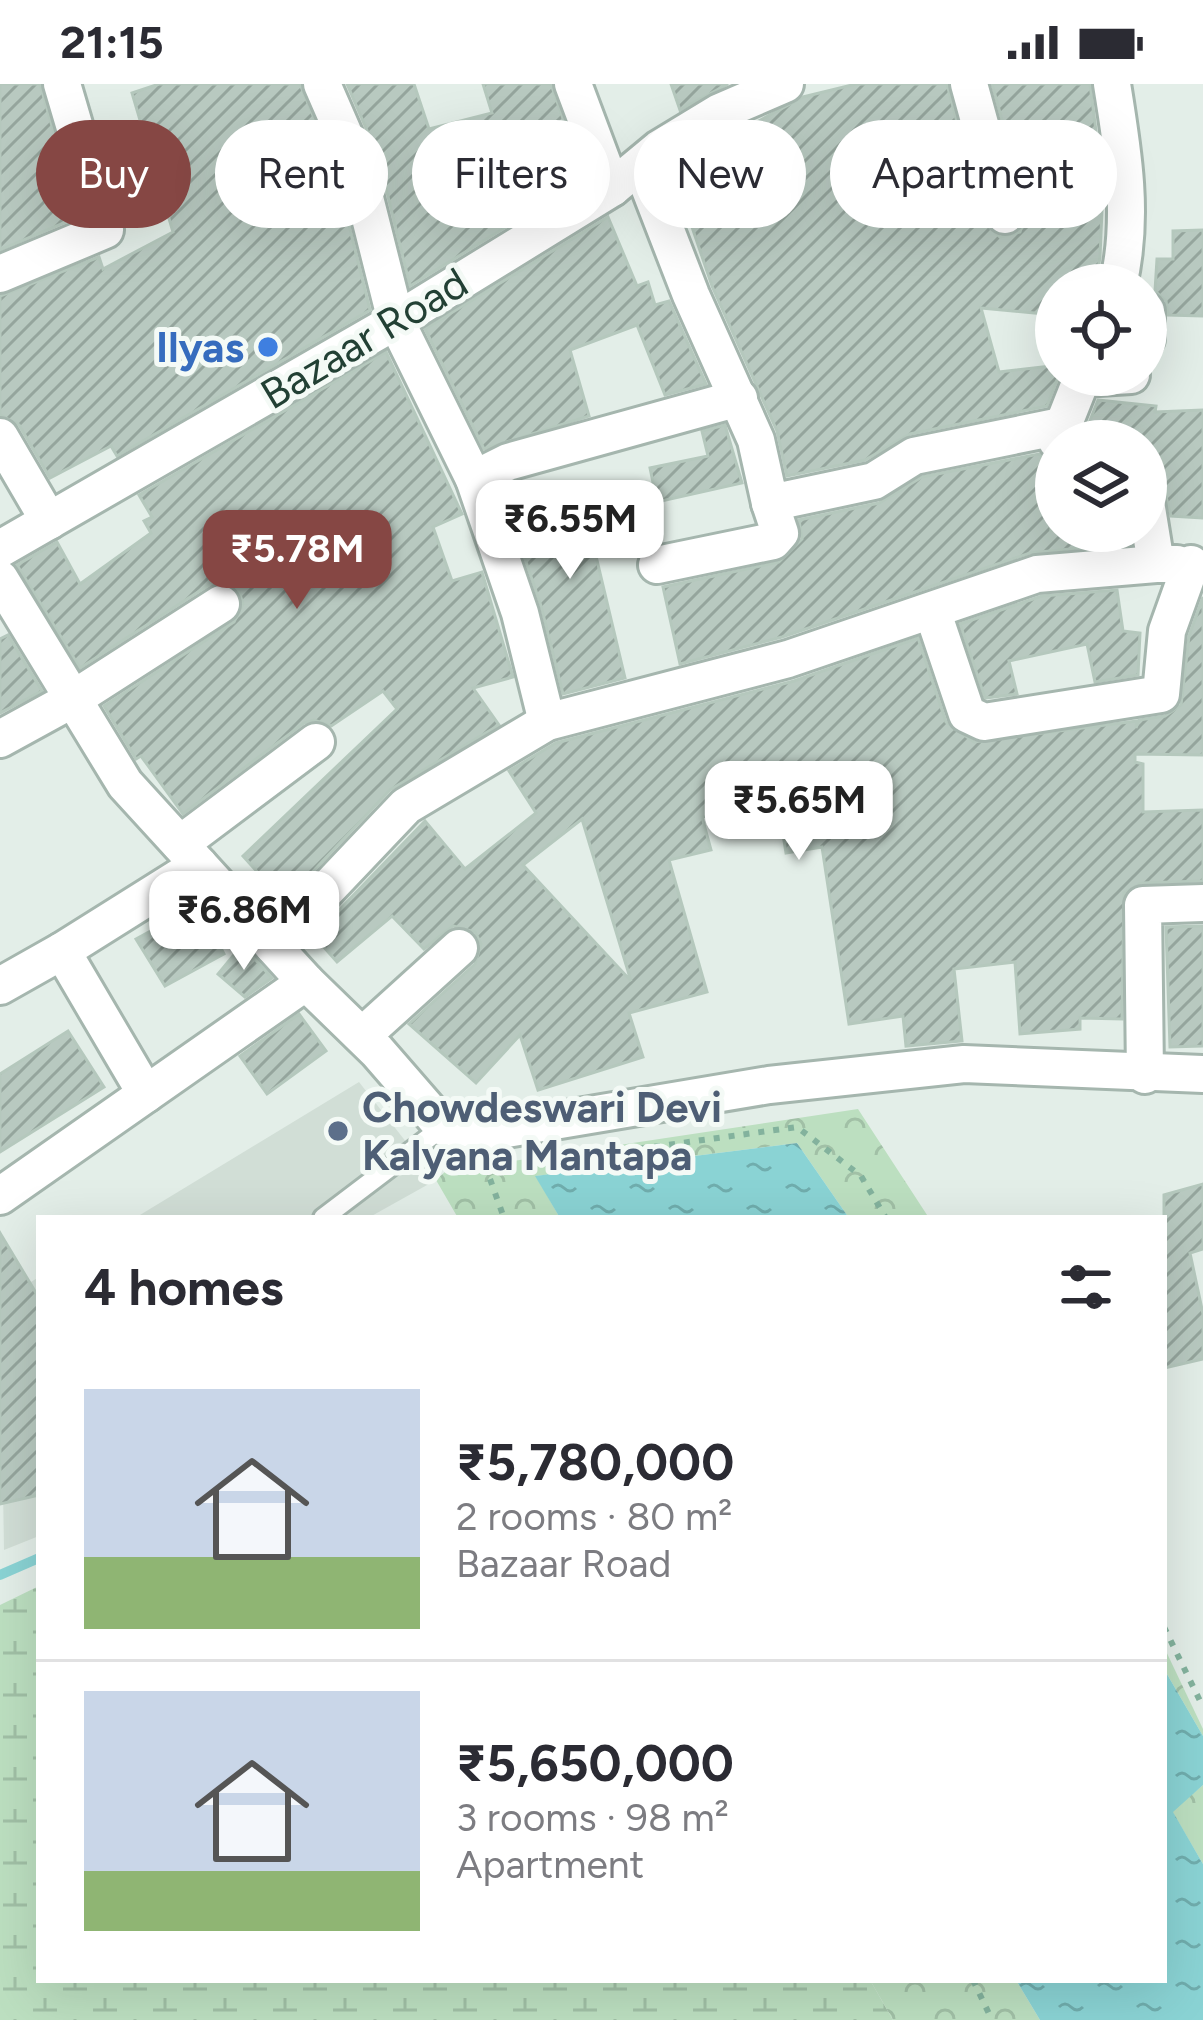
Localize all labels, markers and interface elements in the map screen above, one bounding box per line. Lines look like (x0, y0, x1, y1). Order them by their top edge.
text: 21:15 (60, 15, 164, 69)
chip: Buy (36, 120, 191, 228)
chip: Rent (215, 120, 388, 228)
chip: Filters (412, 120, 610, 228)
chip: New (634, 120, 806, 228)
chip: Apartment (830, 120, 1117, 228)
street label: Bazaar Road (252, 257, 477, 420)
map controls (1035, 264, 1167, 552)
button: locate (1035, 264, 1167, 396)
place label: Ilyas (156, 322, 244, 373)
marker: Ilyas (255, 334, 281, 360)
button: layers (1035, 420, 1167, 552)
pin: ₹6.55M (472, 480, 668, 582)
text: ₹6.55M (503, 495, 637, 542)
pin: ₹5.78M (199, 510, 395, 612)
text: ₹5.78M (230, 525, 364, 572)
pin: ₹5.65M (701, 761, 897, 863)
text: ₹5.65M (732, 776, 866, 823)
pin: ₹6.86M (146, 871, 342, 973)
text: ₹6.86M (176, 886, 312, 933)
place label: Chowdeswari Devi Kalyana Mantapa (362, 1082, 722, 1181)
marker: Chowdeswari Devi Kalyana Mantapa (325, 1118, 351, 1144)
icon: filters (1053, 1254, 1119, 1320)
text: 4 homes (84, 1257, 284, 1318)
text: ₹5,780,000 (456, 1432, 734, 1493)
icon: home (180, 1437, 324, 1581)
text: 2 rooms · 80 m² (456, 1493, 732, 1540)
text: Bazaar Road (456, 1540, 671, 1587)
text: ₹5,650,000 (456, 1733, 734, 1794)
icon: home (180, 1739, 324, 1883)
text: 3 rooms · 98 m² (456, 1794, 729, 1841)
text: Apartment (456, 1841, 644, 1888)

